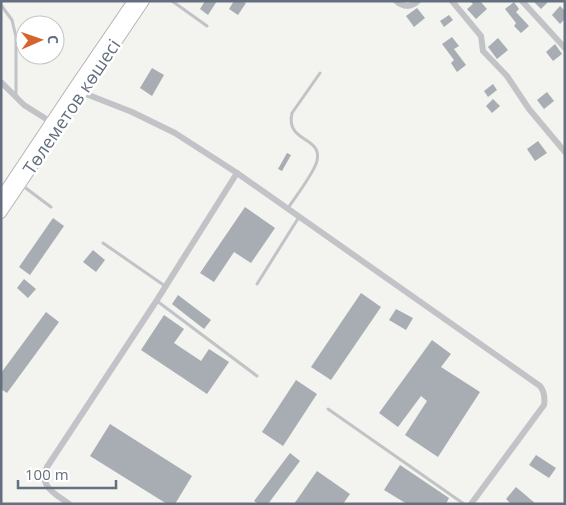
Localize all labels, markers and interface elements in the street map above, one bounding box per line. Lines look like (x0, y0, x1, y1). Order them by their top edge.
north arrow (15, 15, 65, 65)
street label: Төлеметов көшесі (17, 34, 125, 179)
text: С (44, 35, 63, 44)
scale bar (18, 458, 115, 490)
text: 100 m (25, 464, 69, 484)

